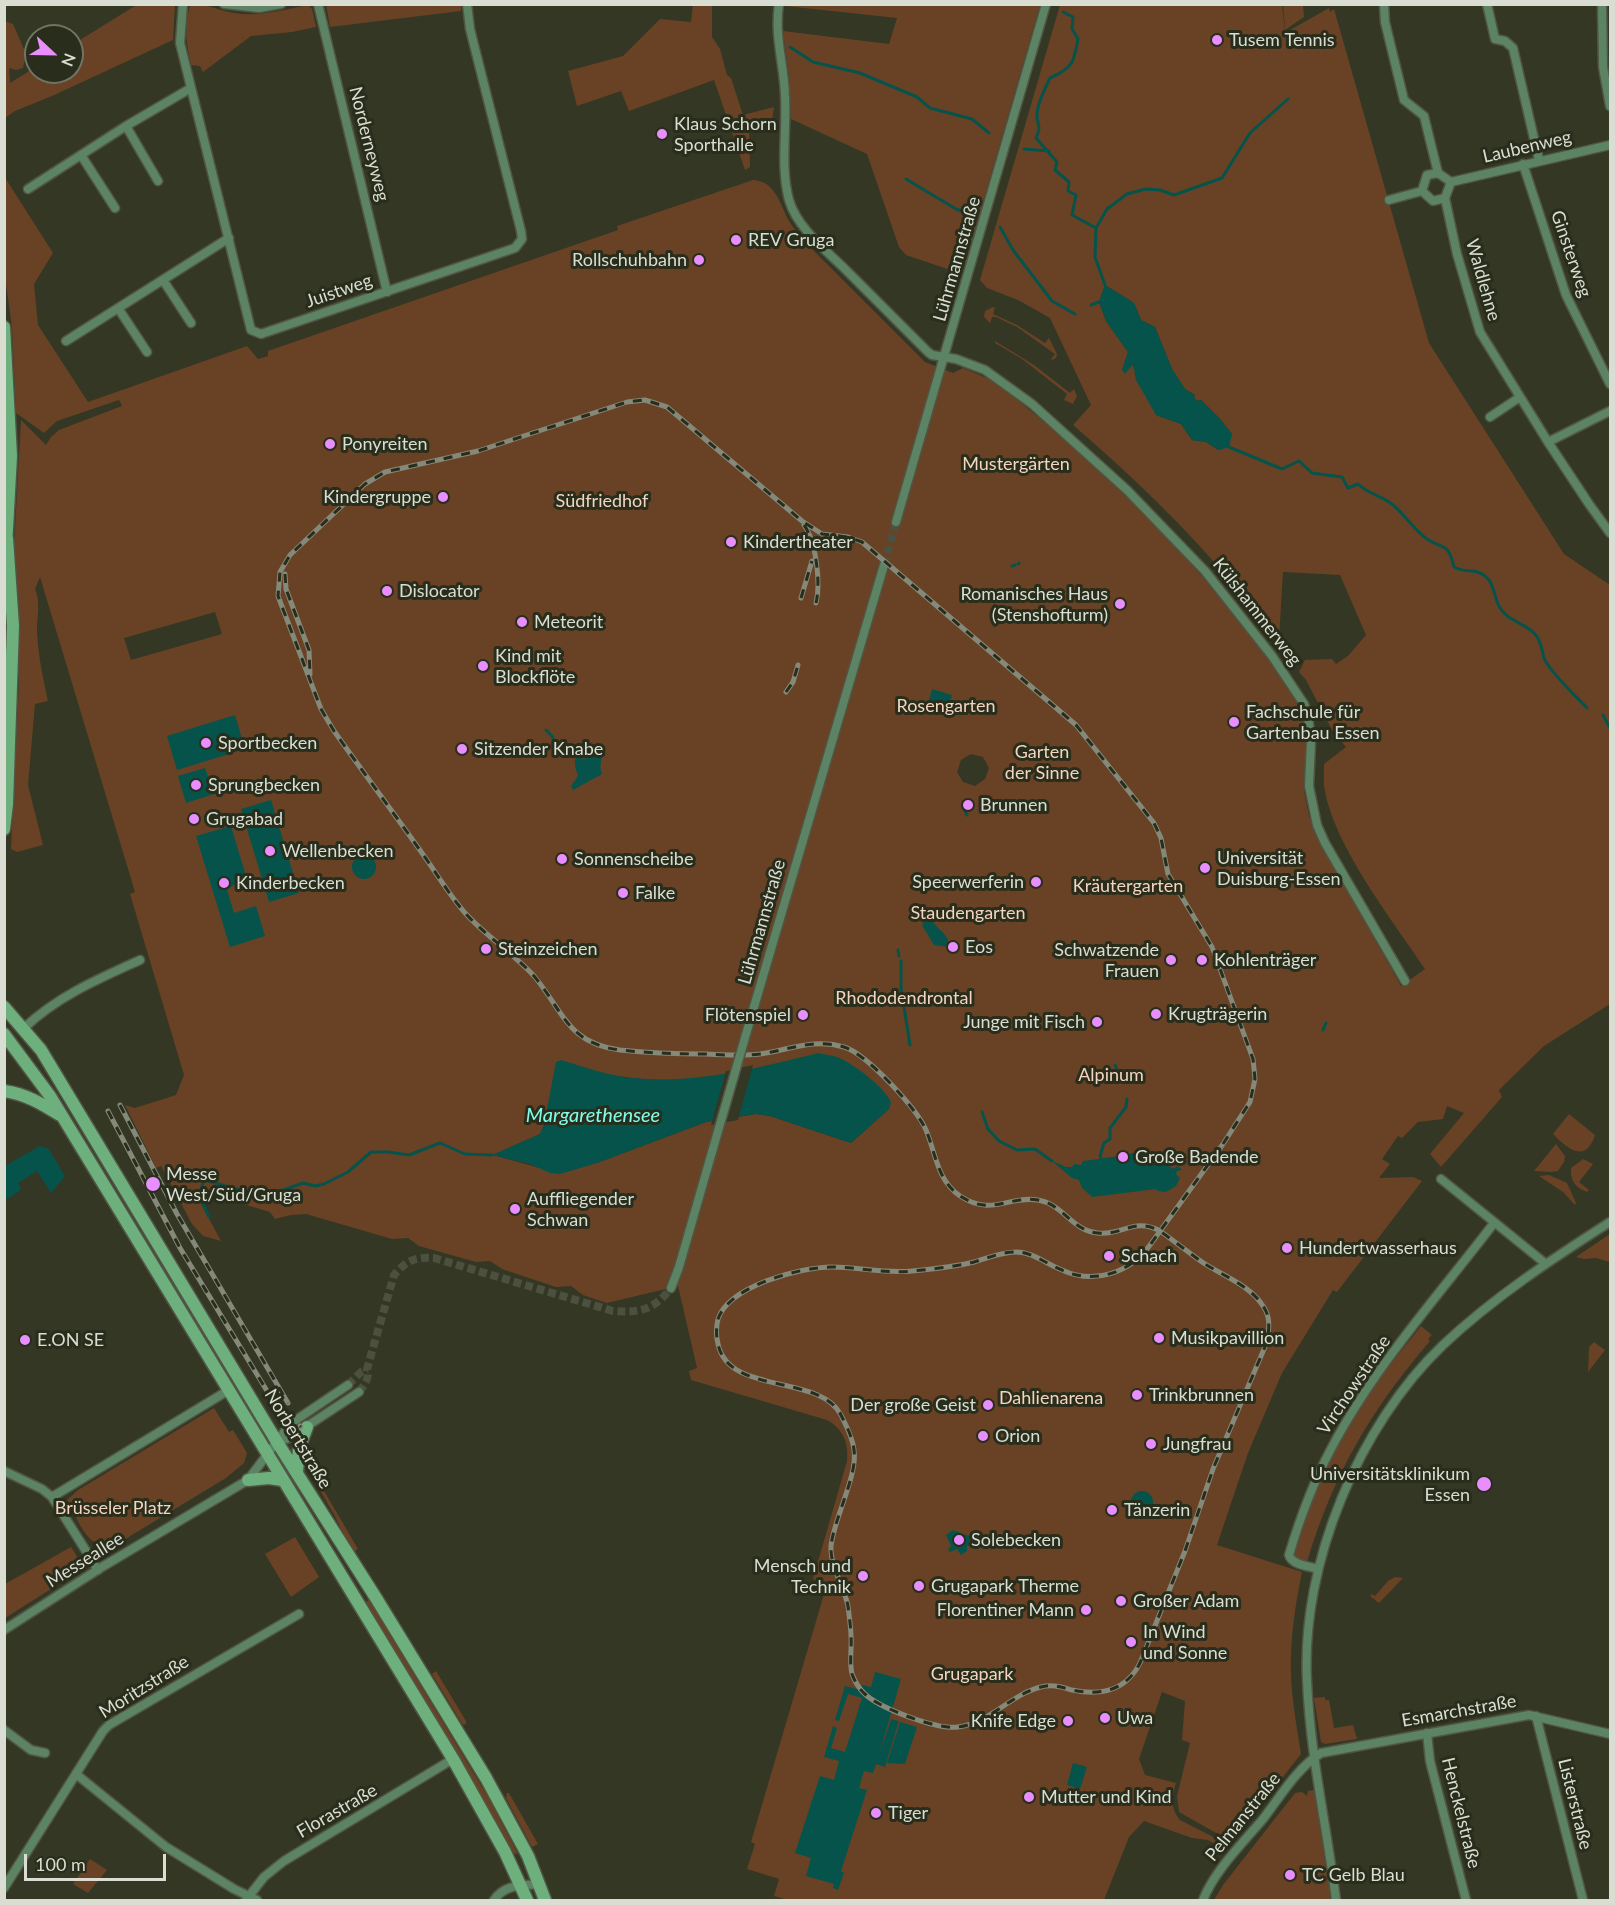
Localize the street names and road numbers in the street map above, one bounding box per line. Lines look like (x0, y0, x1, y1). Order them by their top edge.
street label: Norderneyweg (344, 84, 394, 204)
street label: Laubenweg (1480, 126, 1574, 168)
street label: Lührmannstraße (929, 194, 985, 324)
street label: Ginsterweg (1546, 208, 1596, 300)
street label: Waldlehne (1461, 237, 1505, 323)
street label: Juistweg (303, 270, 375, 312)
street label: Külshammerweg (1208, 554, 1306, 670)
street label: Lührmannstraße (734, 857, 790, 987)
street label: Virchowstraße (1313, 1331, 1395, 1439)
street label: Norbertstraße (260, 1385, 336, 1493)
street label: Messeallee (42, 1528, 128, 1592)
street label: Moritzstraße (95, 1651, 193, 1723)
street label: Esmarchstraße (1400, 1690, 1518, 1732)
street label: Henckelstraße (1437, 1755, 1485, 1871)
street label: Listerstraße (1553, 1756, 1597, 1852)
street label: Pelmanstraße (1201, 1768, 1285, 1866)
street label: Florastraße (293, 1779, 381, 1843)

